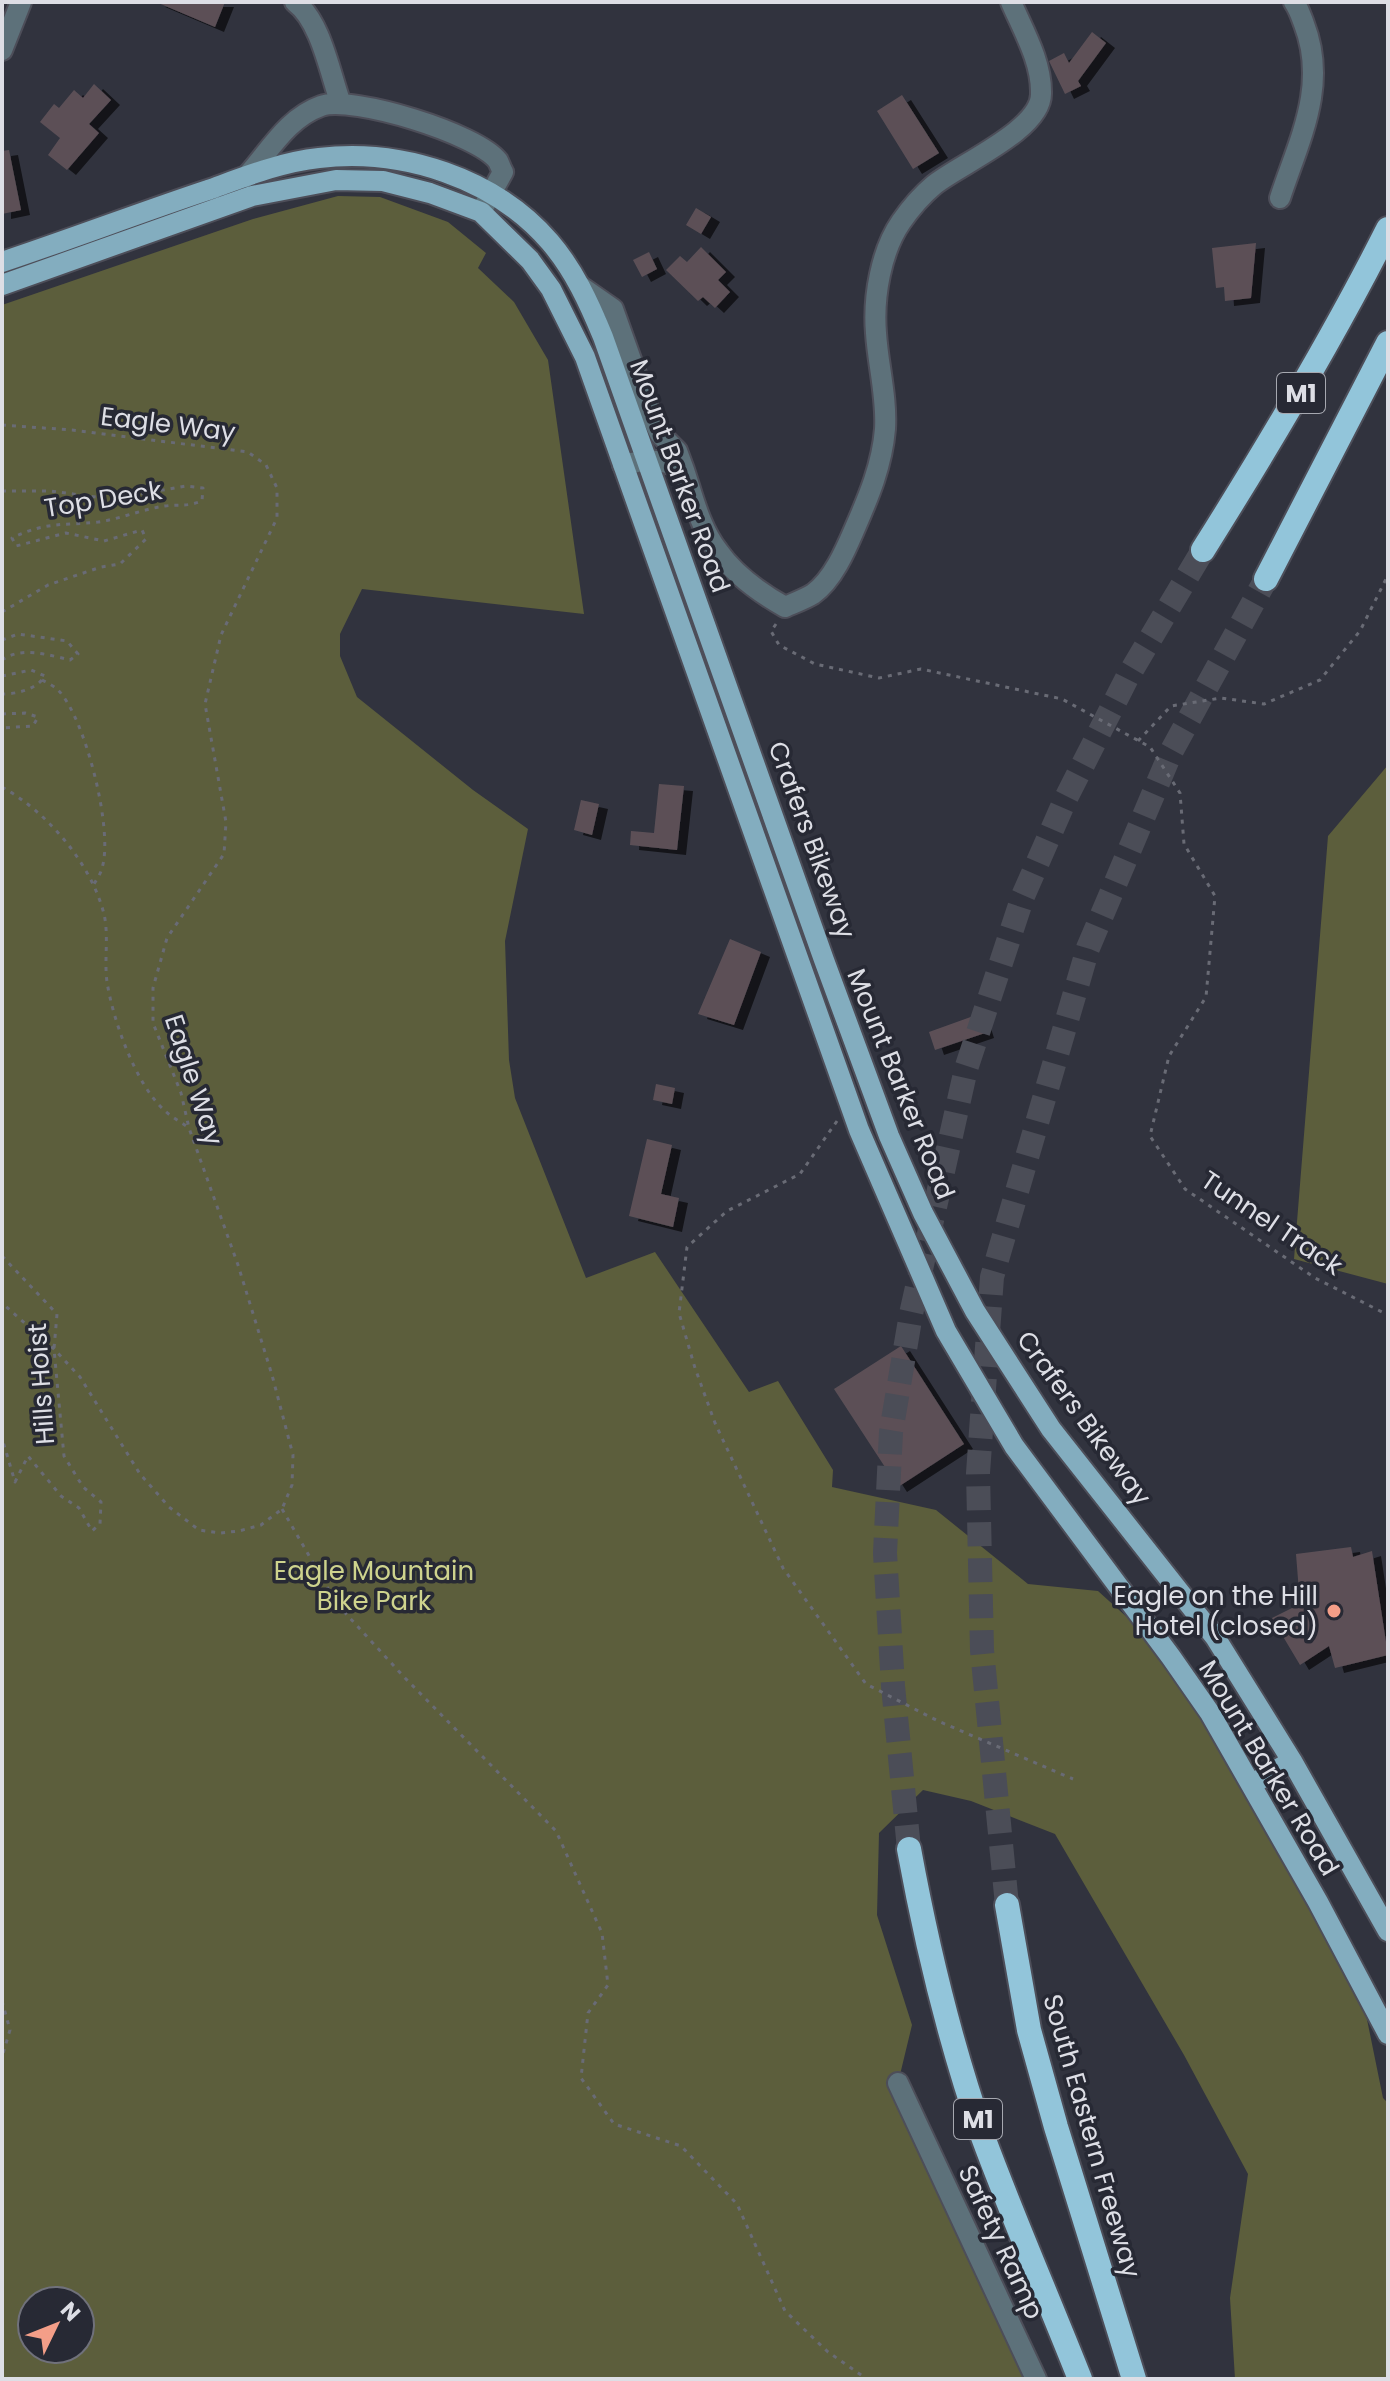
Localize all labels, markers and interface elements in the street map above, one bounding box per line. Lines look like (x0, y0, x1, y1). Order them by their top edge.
street label: Mount Barker Road (621, 354, 739, 598)
road number: M1 (1277, 373, 1325, 413)
street label: Eagle Way (99, 398, 238, 450)
street label: Top Deck (41, 472, 165, 526)
street label: Crafers Bikeway (760, 736, 865, 944)
street label: Mount Barker Road (838, 963, 964, 1205)
street label: Eagle Way (156, 1010, 232, 1150)
street label: Tunnel Track (1194, 1162, 1351, 1284)
street label: Hills Hoist (19, 1322, 63, 1446)
street label: Crafers Bikeway (1008, 1323, 1160, 1513)
park label: Eagle Mountain Bike Park (274, 1553, 474, 1619)
place label: Eagle on the Hill Hotel (closed) (1113, 1578, 1318, 1644)
marker: Eagle on the Hill Hotel (closed) (1325, 1602, 1343, 1620)
street label: Mount Barker Road (1190, 1653, 1348, 1883)
street label: South Eastern Freeway (1034, 1990, 1150, 2282)
road number: M1 (954, 2099, 1002, 2139)
street label: Safety Ramp (950, 2159, 1052, 2325)
north arrow (16, 2285, 96, 2365)
text: N (53, 2295, 87, 2328)

